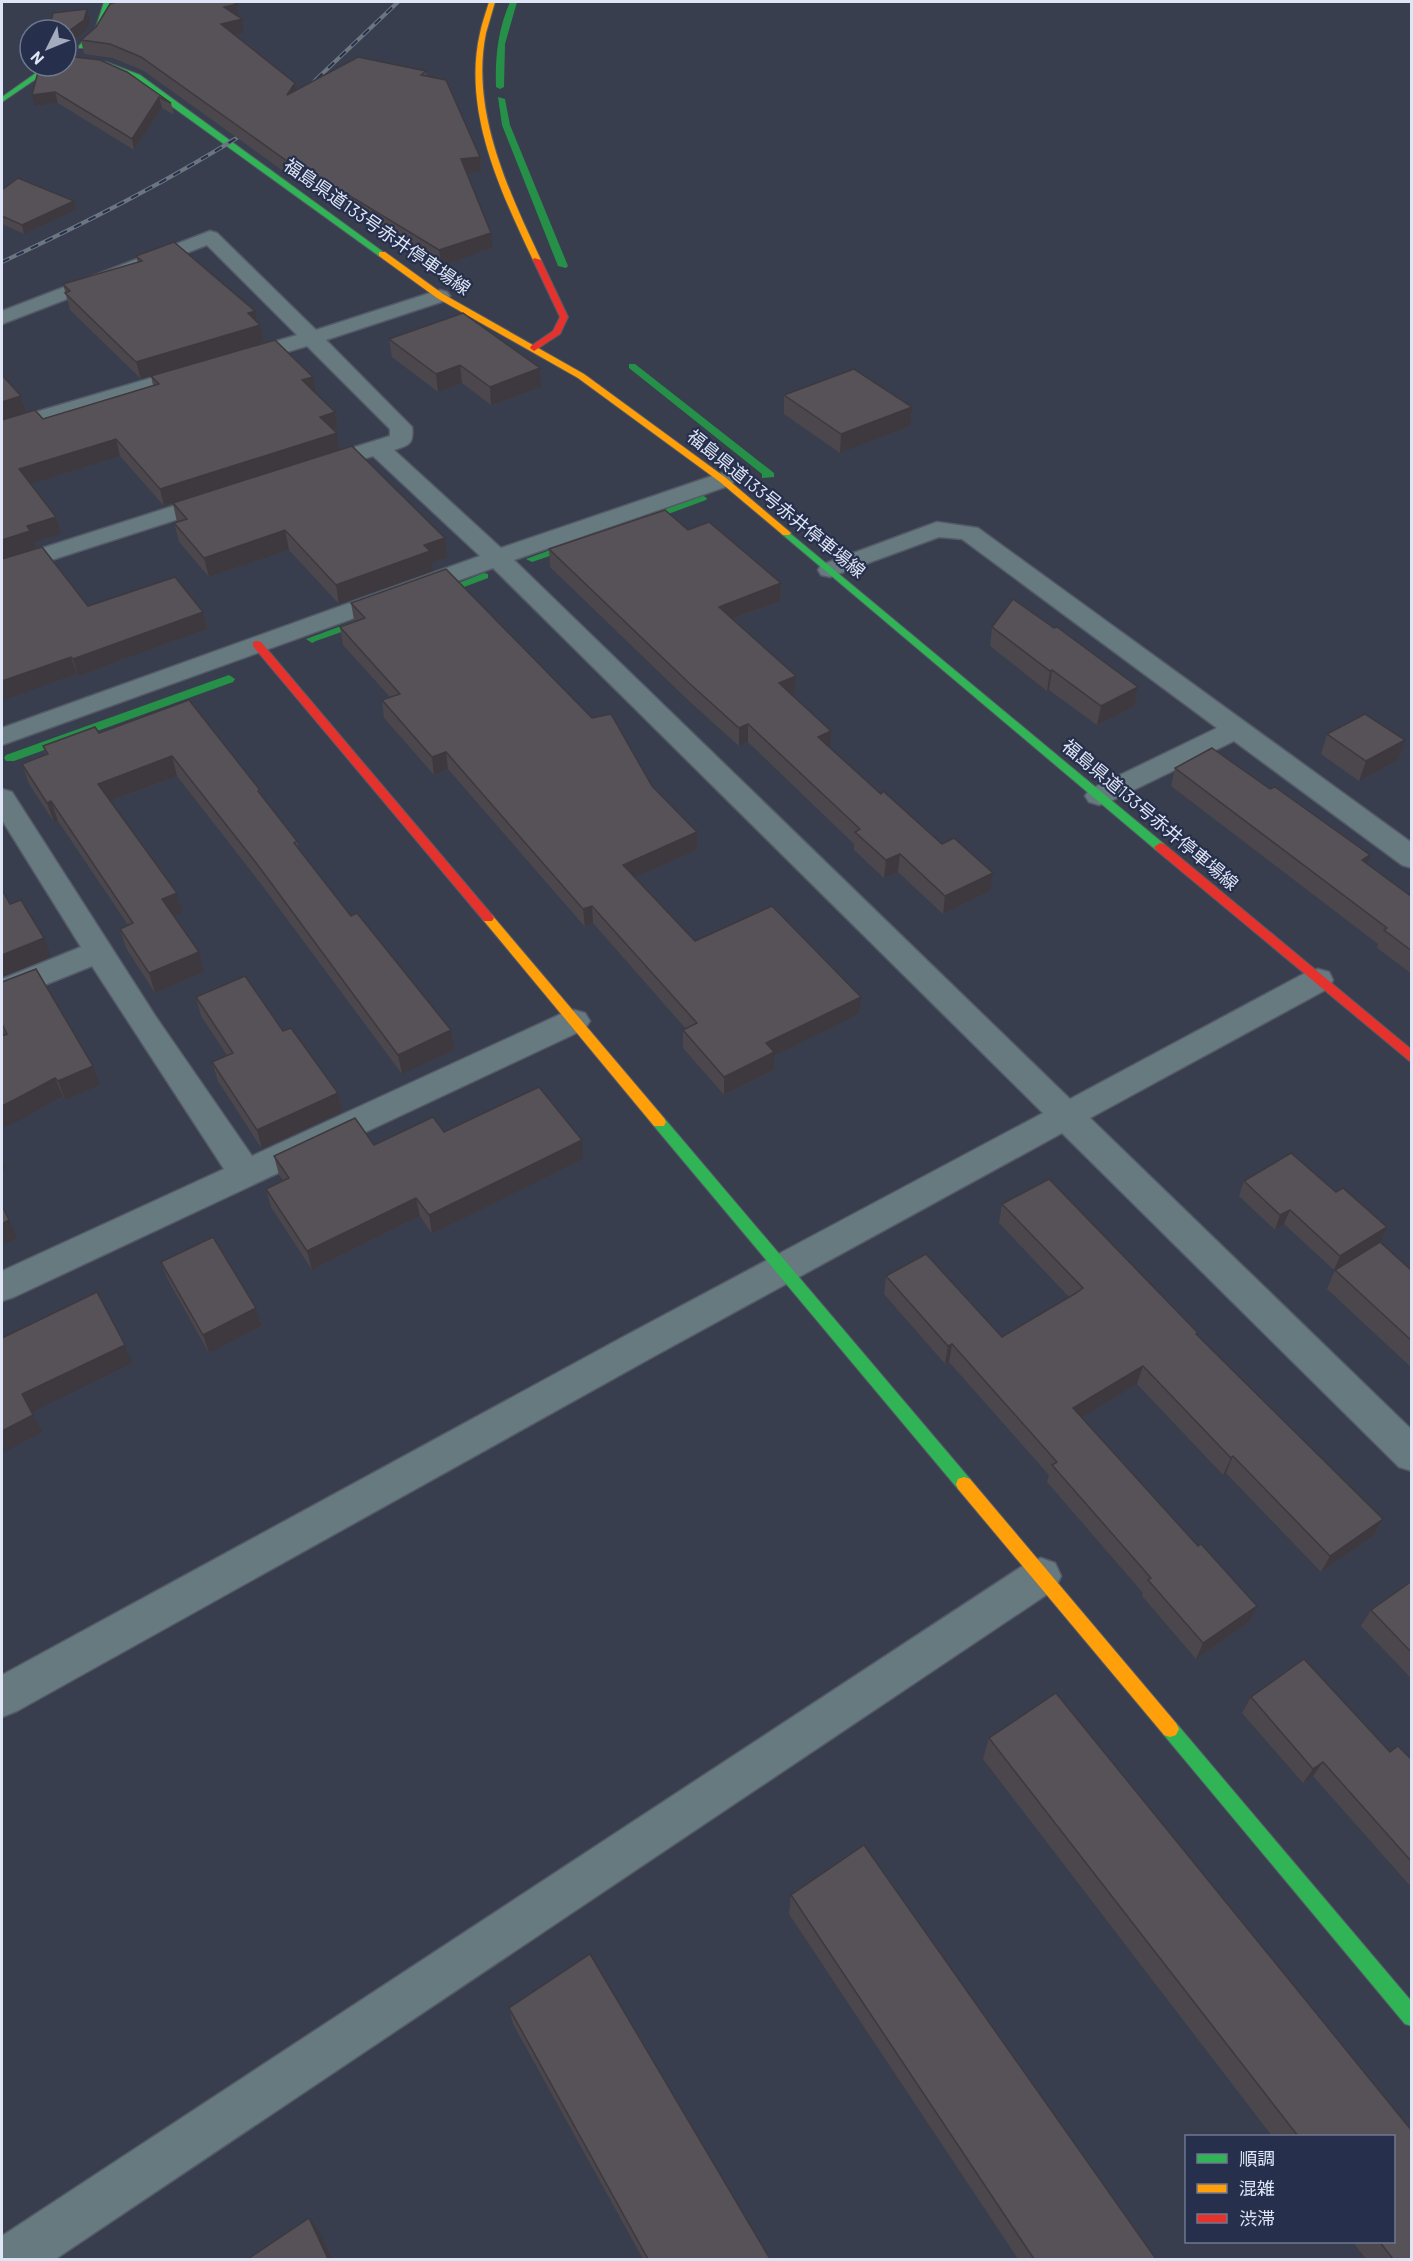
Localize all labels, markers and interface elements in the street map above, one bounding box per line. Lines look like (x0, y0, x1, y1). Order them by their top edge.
north arrow (18, 18, 78, 78)
text: N (26, 48, 47, 69)
street label: 福島県道133号赤井停車場線 (280, 153, 475, 299)
street label: 福島県道133号赤井停車場線 (683, 425, 870, 582)
street label: 福島県道133号赤井停車場線 (1058, 734, 1243, 894)
legend (1185, 2135, 1395, 2243)
text: 順調 (1239, 2147, 1275, 2169)
text: 混雑 (1239, 2177, 1275, 2199)
text: 渋滞 (1239, 2207, 1275, 2229)

